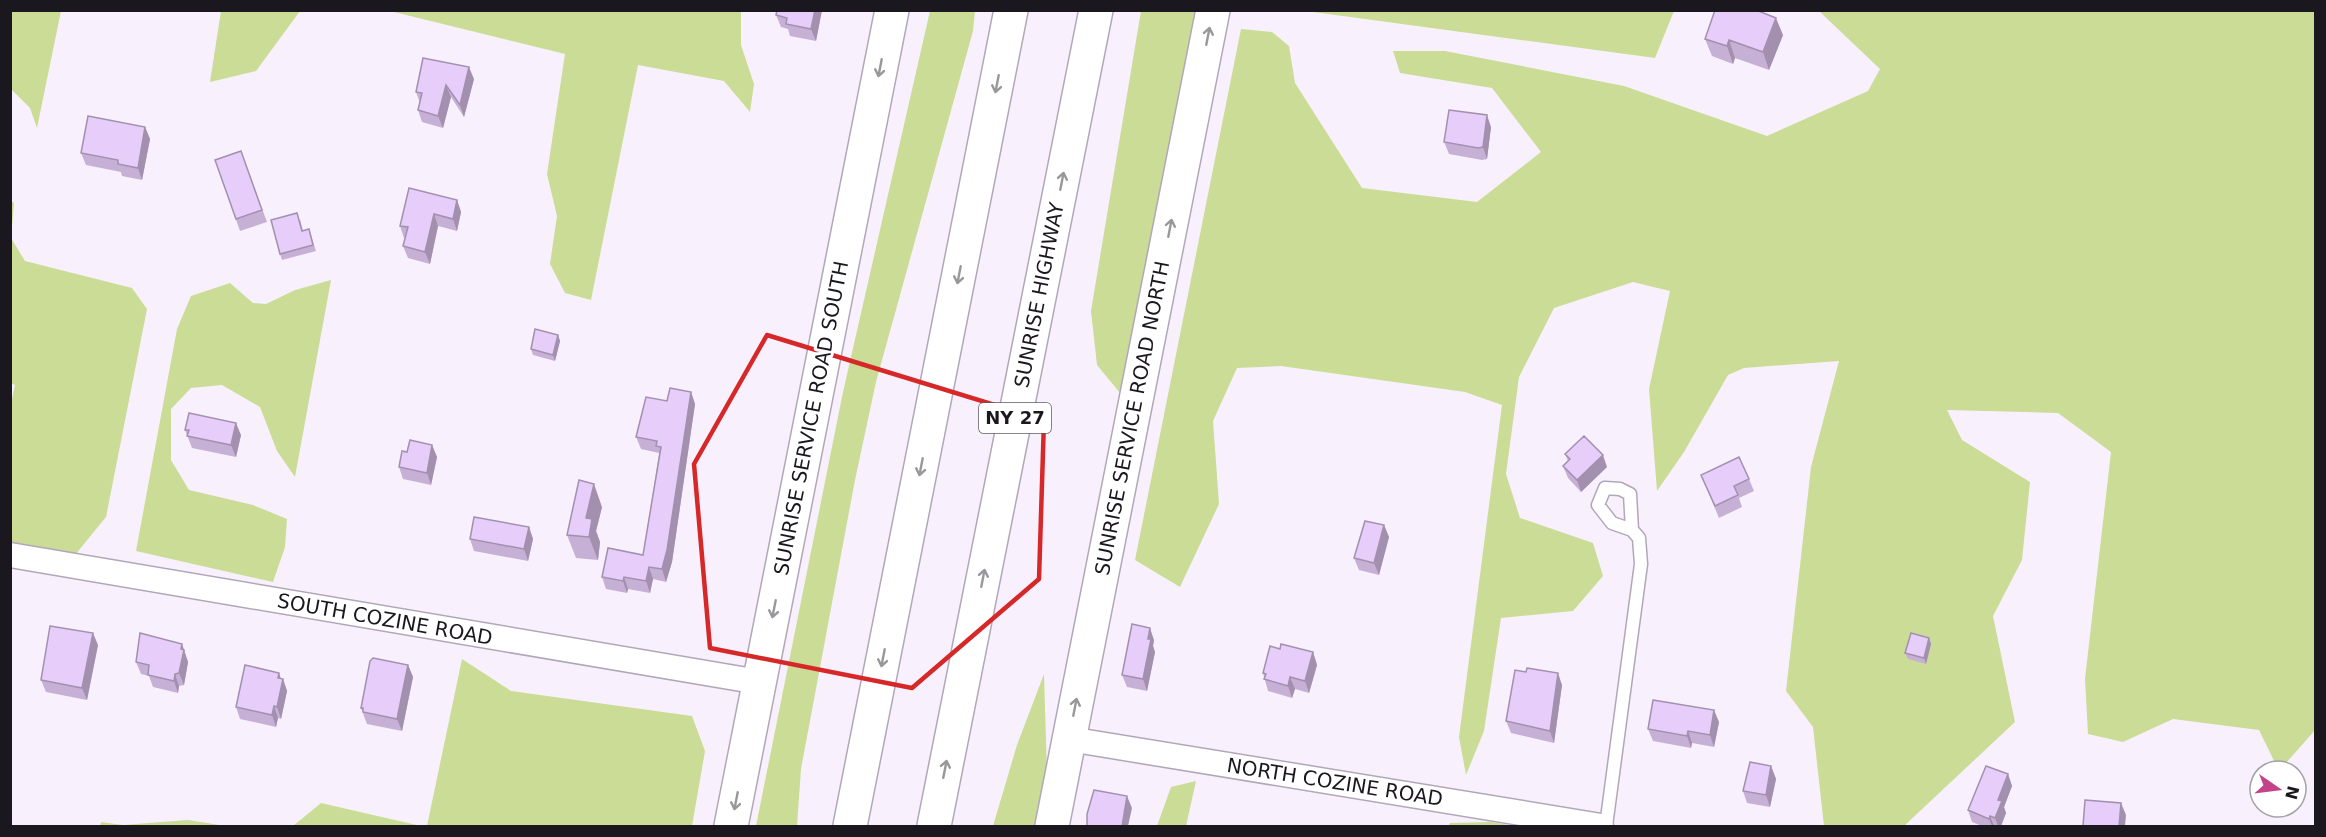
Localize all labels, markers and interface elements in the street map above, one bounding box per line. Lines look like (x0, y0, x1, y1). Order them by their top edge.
one-way arrow (1203, 27, 1214, 47)
one-way arrow (874, 58, 885, 77)
one-way arrow (991, 74, 1002, 93)
one-way arrow (1057, 171, 1068, 191)
street label: SUNRISE HIGHWAY (1009, 200, 1069, 390)
one-way arrow (1165, 218, 1176, 238)
street label: SUNRISE SERVICE ROAD SOUTH (769, 259, 853, 577)
street label: SUNRISE SERVICE ROAD NORTH (1090, 259, 1174, 577)
one-way arrow (953, 265, 964, 285)
road number: NY 27 (979, 403, 1051, 433)
one-way arrow (915, 456, 926, 476)
one-way arrow (978, 569, 989, 588)
street label: SOUTH COZINE ROAD (275, 588, 495, 650)
one-way arrow (768, 599, 779, 619)
one-way arrow (877, 647, 888, 667)
one-way arrow (1070, 698, 1081, 718)
street label: NORTH COZINE ROAD (1225, 753, 1445, 811)
north arrow (2248, 759, 2308, 819)
one-way arrow (940, 760, 951, 779)
text: N (2281, 784, 2303, 801)
one-way arrow (730, 790, 741, 810)

